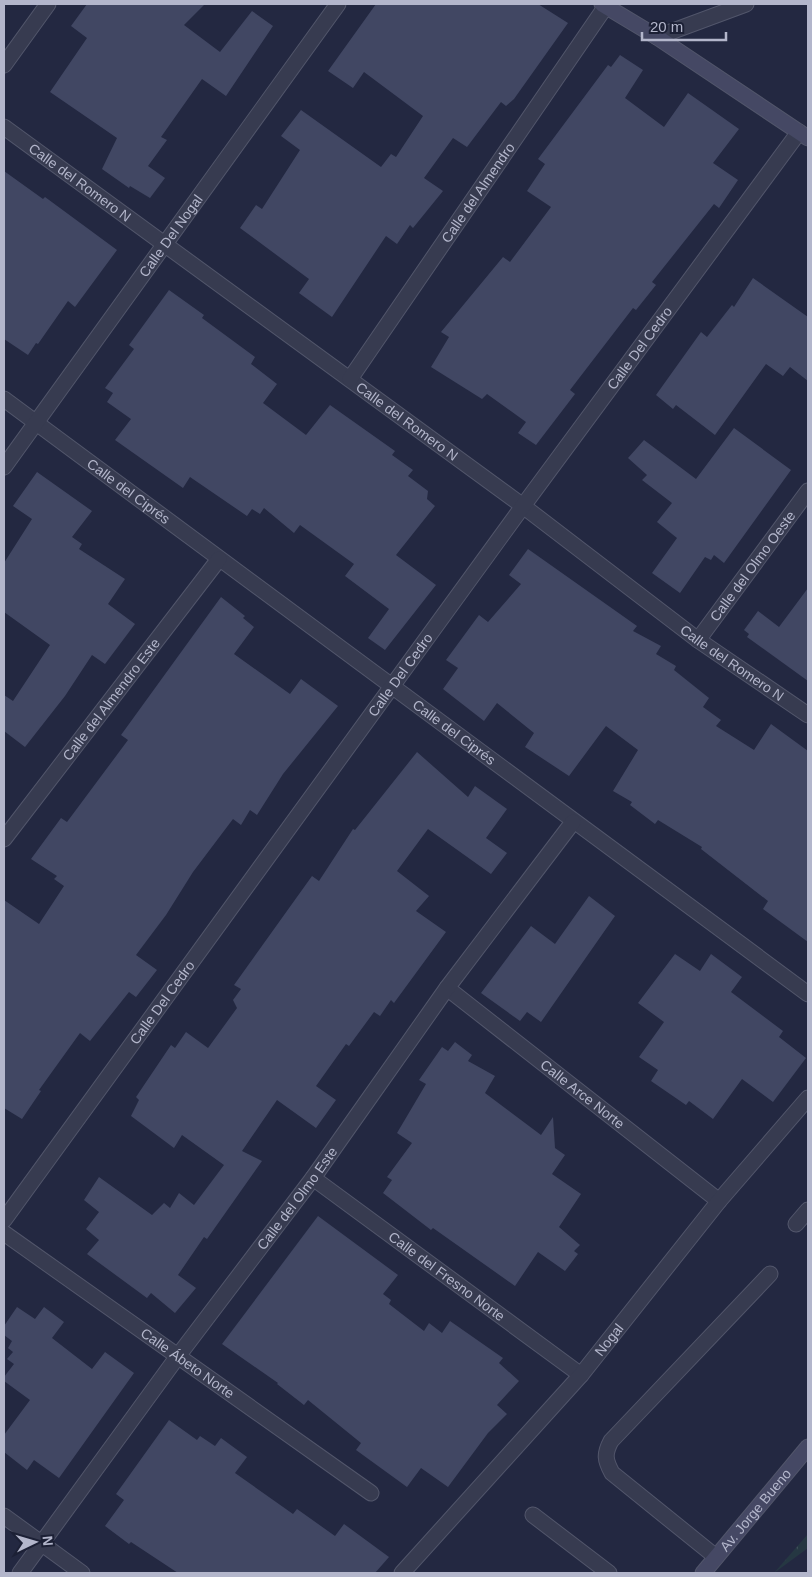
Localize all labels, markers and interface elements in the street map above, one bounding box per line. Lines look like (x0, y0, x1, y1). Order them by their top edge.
scale bar (642, 10, 726, 42)
text: 20 m (650, 18, 683, 35)
street label: Calle del Almendro (438, 139, 518, 246)
street label: Calle del Romero N (26, 140, 134, 225)
street label: Calle Del Nogal (136, 192, 206, 280)
street label: Calle Del Cedro (604, 303, 676, 393)
street label: Calle del Romero N (353, 379, 461, 464)
street label: Calle del Ciprés (84, 455, 173, 527)
street label: Calle del Olmo Oeste (707, 507, 799, 624)
street label: Calle del Romero N (677, 621, 787, 704)
street label: Calle Del Cedro (365, 630, 436, 720)
street label: Calle del Almendro Este (59, 635, 163, 764)
street label: Calle del Ciprés (410, 696, 499, 768)
street label: Calle Del Cedro (127, 958, 198, 1047)
street label: Calle Arce Norte (537, 1056, 628, 1132)
street label: Calle del Olmo Este (254, 1144, 340, 1253)
street label: Calle del Fresno Norte (386, 1228, 508, 1324)
street label: Nogal (591, 1320, 627, 1359)
street label: Calle Ábeto Norte (138, 1325, 238, 1402)
street label: Av. Jorge Bueno (717, 1465, 795, 1554)
north arrow (10, 1517, 60, 1567)
text: N (40, 1535, 56, 1547)

